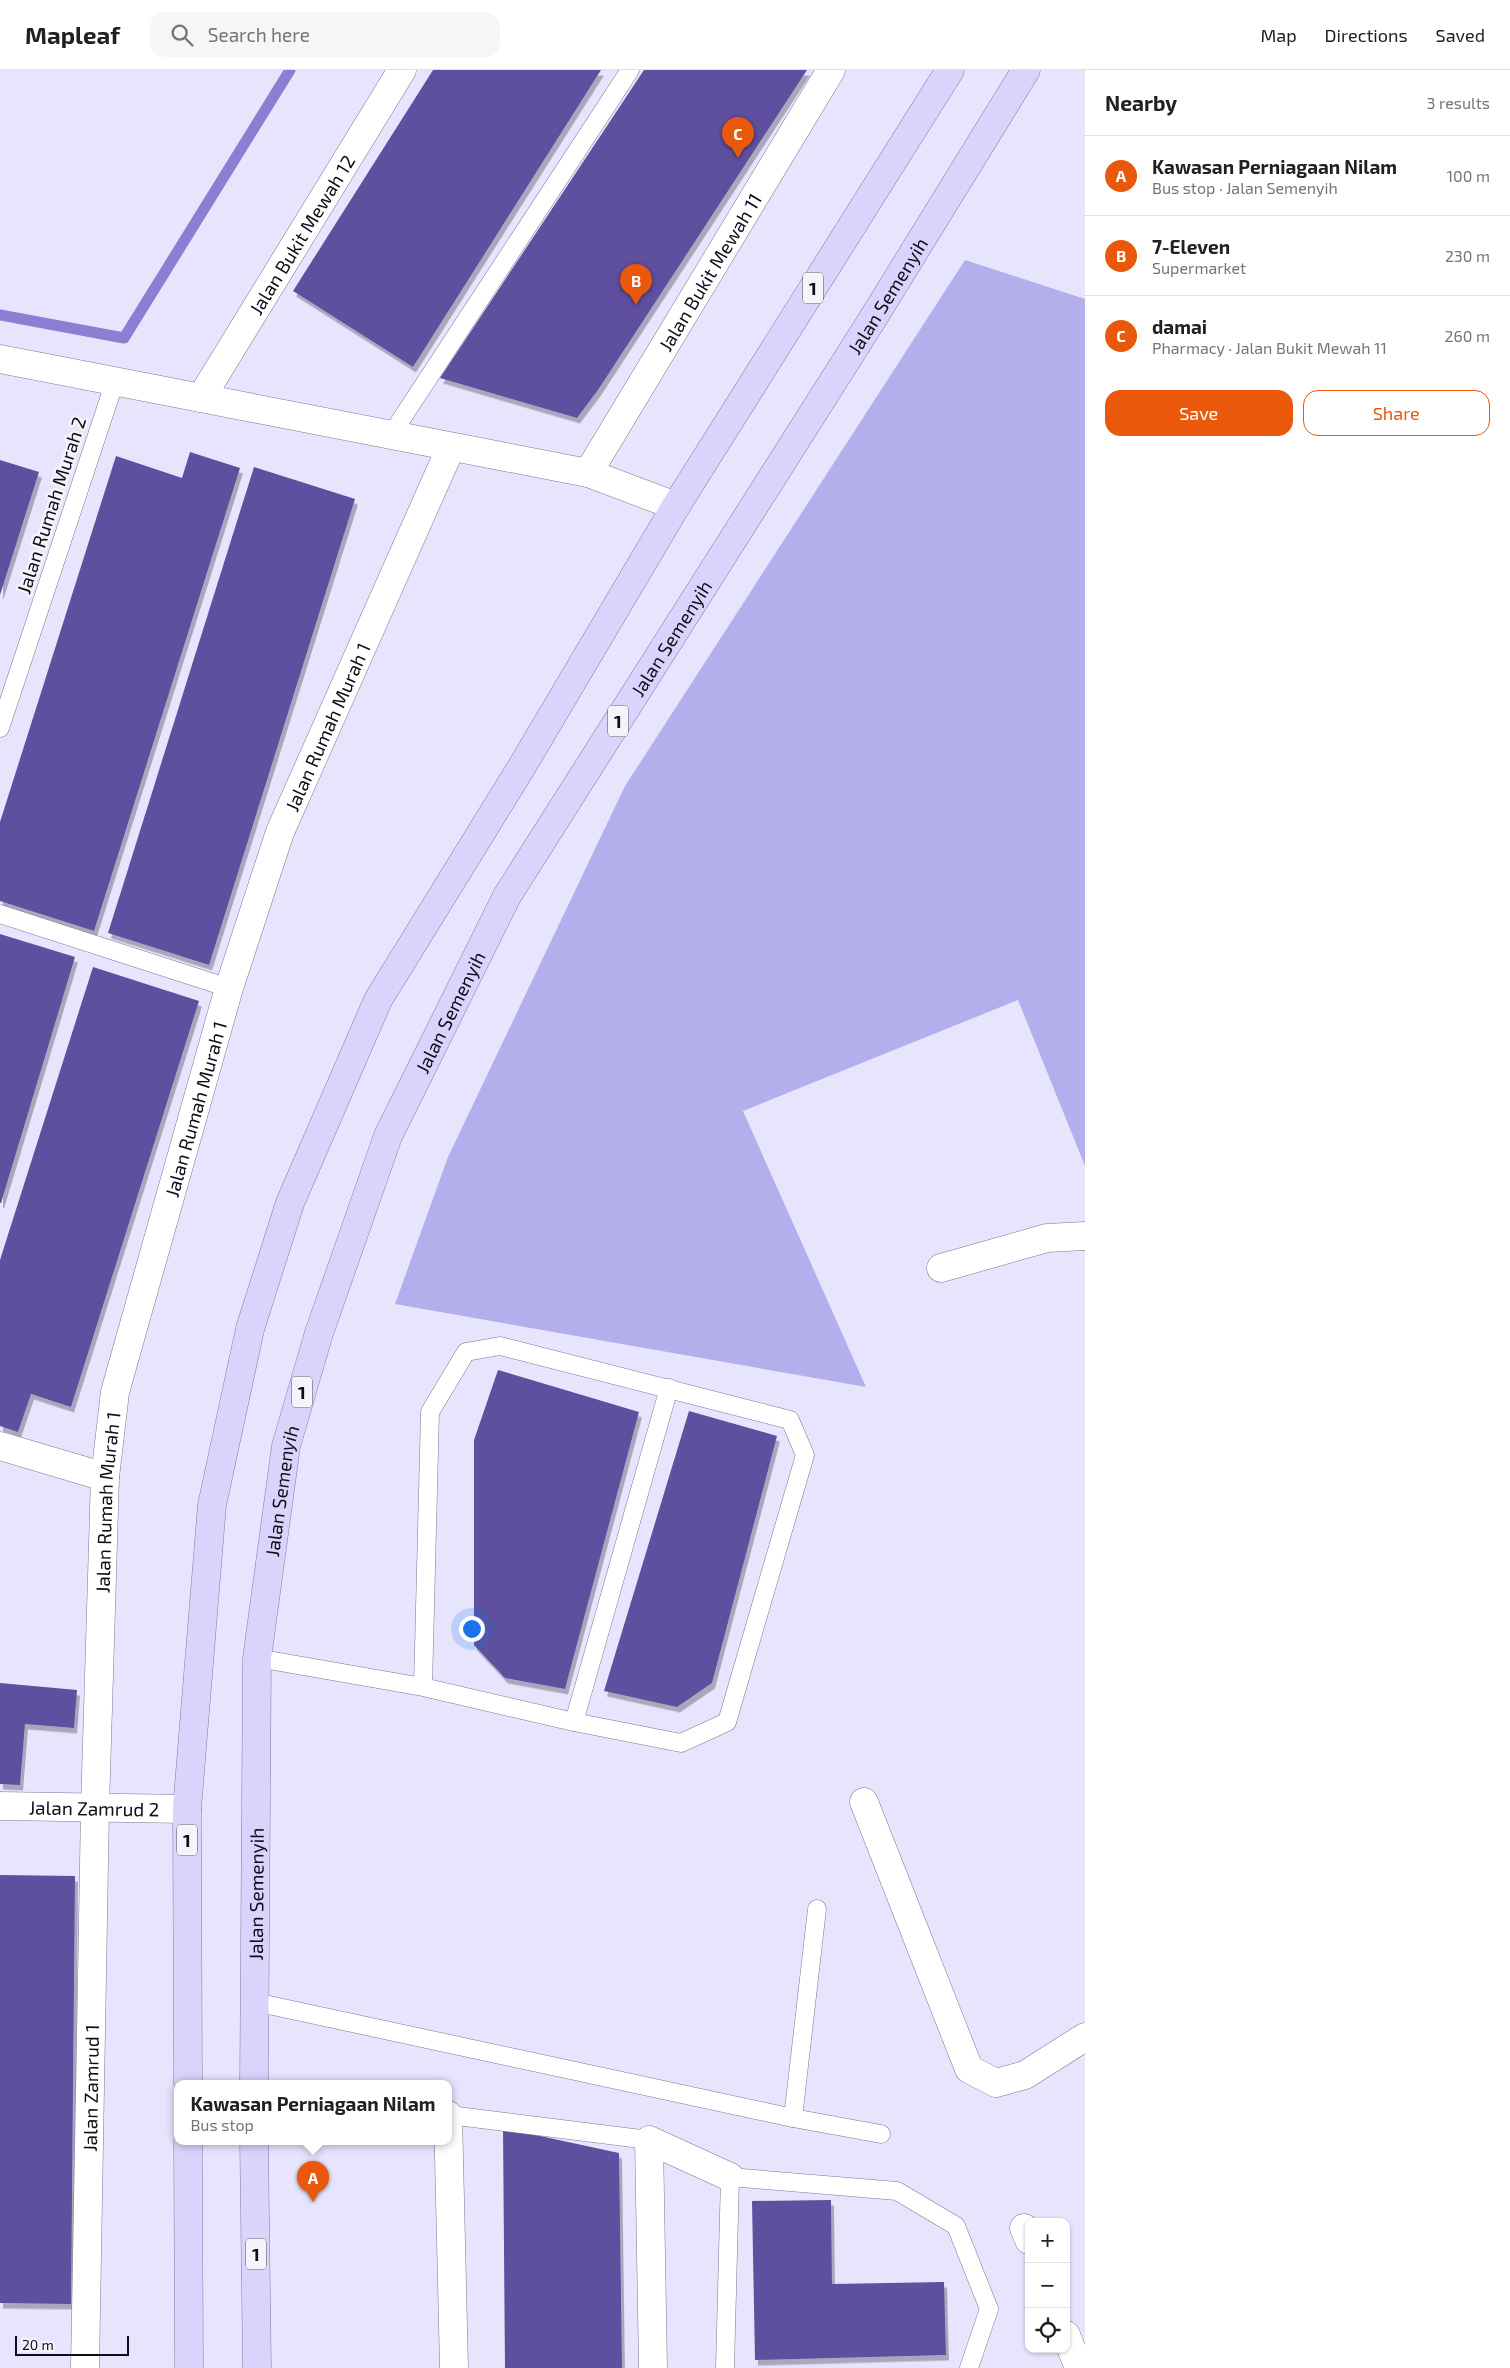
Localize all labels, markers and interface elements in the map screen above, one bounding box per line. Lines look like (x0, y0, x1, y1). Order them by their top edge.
search box (150, 12, 500, 57)
text: Mapleaf (25, 20, 120, 49)
icon: search (168, 21, 196, 49)
text: Search here (208, 23, 310, 46)
text: Map (1260, 24, 1297, 46)
text: Directions (1325, 24, 1408, 46)
text: Saved (1436, 24, 1485, 46)
text: Nearby (1105, 90, 1177, 115)
text: 3 results (1427, 93, 1490, 112)
pin: C (722, 117, 754, 158)
street label: Jalan Bukit Mewah 12 (244, 150, 359, 318)
text: Kawasan Perniagaan Nilam (1152, 155, 1397, 178)
text: A (1116, 166, 1126, 185)
text: 100 m (1447, 166, 1490, 185)
text: Bus stop · Jalan Semenyih (1152, 178, 1338, 197)
street label: Jalan Bukit Mewah 11 (653, 189, 766, 355)
street label: Jalan Semenyih (842, 233, 932, 358)
text: 7-Eleven (1152, 235, 1230, 258)
text: B (1116, 246, 1126, 265)
text: 230 m (1445, 246, 1490, 265)
text: Supermarket (1152, 258, 1246, 277)
pin: B (620, 264, 652, 305)
road number: 1 (803, 272, 823, 304)
text: damai (1152, 315, 1207, 338)
text: C (1116, 326, 1126, 345)
text: 260 m (1445, 326, 1490, 345)
text: Pharmacy · Jalan Bukit Mewah 11 (1152, 338, 1387, 357)
button: Save (1105, 390, 1293, 436)
button: Share (1303, 390, 1490, 436)
street label: Jalan Rumah Murah 2 (12, 414, 90, 596)
street label: Jalan Semenyih (625, 576, 716, 700)
street label: Jalan Rumah Murah 1 (279, 639, 374, 814)
road number: 1 (608, 706, 628, 736)
street label: Jalan Semenyih (410, 947, 489, 1077)
street label: Jalan Rumah Murah 1 (159, 1018, 231, 1199)
road number: 1 (292, 1376, 312, 1408)
street label: Jalan Rumah Murah 1 (90, 1410, 124, 1593)
street label: Jalan Semenyih (260, 1422, 303, 1558)
your location (459, 1616, 485, 1642)
street label: Jalan Zamrud 2 (29, 1795, 159, 1820)
road number: 1 (177, 1824, 197, 1856)
street label: Jalan Semenyih (243, 1827, 267, 1961)
street label: Jalan Zamrud 1 (77, 2024, 103, 2152)
popup (174, 2080, 452, 2145)
text: Kawasan Perniagaan Nilam (190, 2092, 436, 2115)
text: Bus stop (190, 2115, 254, 2134)
pin: A (297, 2161, 329, 2202)
map controls (1025, 2218, 1070, 2353)
button: + (1025, 2218, 1070, 2263)
road number: 1 (246, 2238, 266, 2270)
button: − (1025, 2263, 1070, 2308)
button: locate (1025, 2308, 1070, 2353)
scale bar (15, 2333, 129, 2356)
text: 20 m (22, 2336, 54, 2353)

